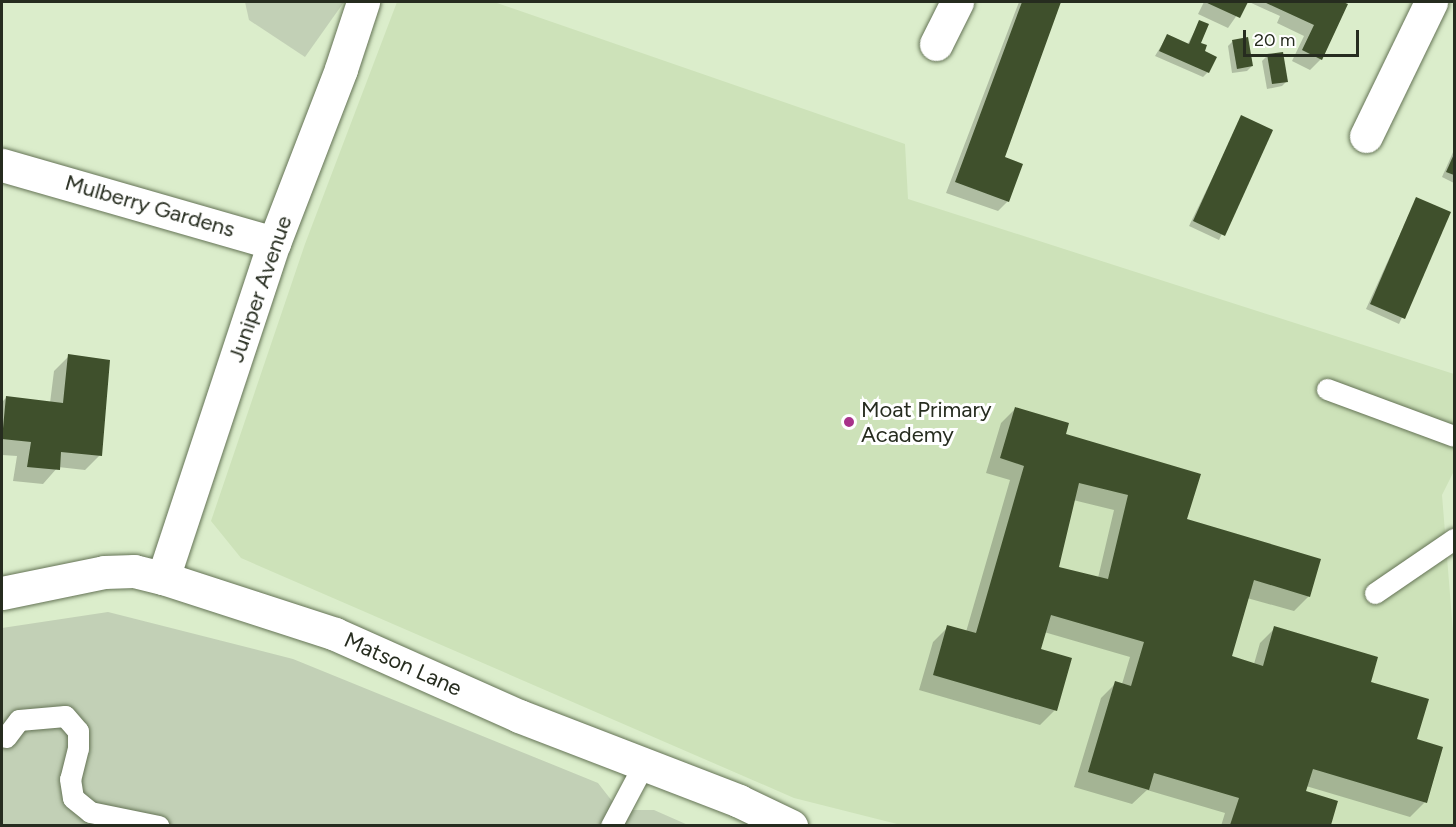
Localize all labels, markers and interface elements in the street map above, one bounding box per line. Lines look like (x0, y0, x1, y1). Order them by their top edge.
scale bar (1246, 18, 1362, 56)
text: 20 m (1254, 29, 1295, 51)
street label: Mulberry Gardens (62, 169, 238, 243)
street label: Juniper Avenue (223, 212, 297, 366)
place label: Moat Primary Academy (861, 396, 991, 448)
marker: Moat Primary Academy (842, 415, 856, 429)
street label: Matson Lane (340, 626, 466, 702)

